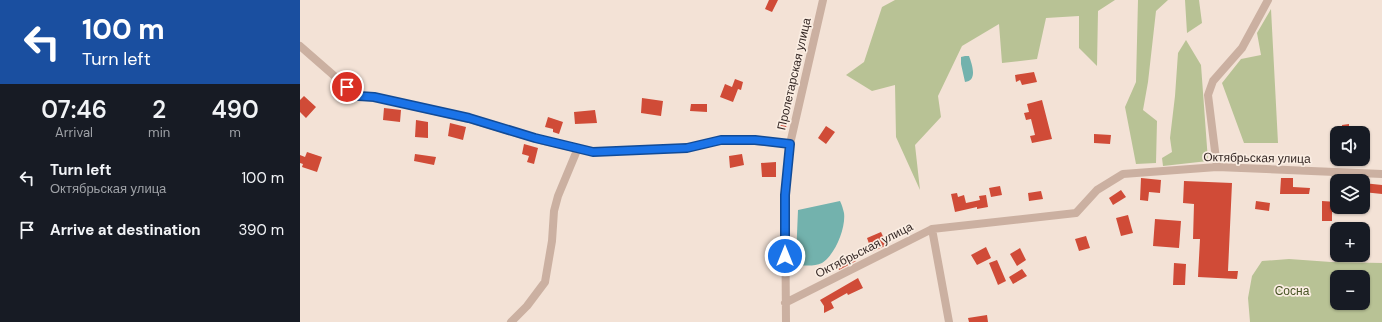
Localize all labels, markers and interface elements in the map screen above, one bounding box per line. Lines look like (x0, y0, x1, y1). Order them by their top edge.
text: 100 m (82, 11, 165, 48)
icon: left (16, 16, 68, 68)
street label: Пролетарская улица (773, 16, 815, 132)
text: Turn left (82, 47, 151, 71)
pin (330, 70, 364, 104)
icon: arrive (336, 76, 358, 98)
text: 07:46 (41, 94, 107, 125)
text: 2 (152, 94, 166, 125)
text: 490 (212, 94, 259, 125)
text: Arrival (55, 124, 93, 141)
text: min (148, 124, 170, 141)
text: m (229, 124, 241, 141)
map controls (1330, 126, 1370, 310)
button: sound (1330, 126, 1370, 166)
street label: Октябрьская улица (1203, 149, 1311, 167)
text: Turn left (50, 160, 111, 180)
icon: left (16, 167, 38, 189)
text: 100 m (241, 168, 284, 188)
button: layers (1330, 174, 1370, 214)
text: Октябрьская улица (50, 180, 166, 197)
street label: Октябрьская улица (813, 218, 916, 282)
icon: arrive (16, 219, 38, 241)
text: Arrive at destination (50, 220, 201, 240)
text: 390 m (239, 220, 284, 240)
button: + (1330, 222, 1370, 262)
position arrow (764, 235, 806, 277)
button: − (1330, 270, 1370, 310)
park label: Сосна (1275, 283, 1310, 299)

